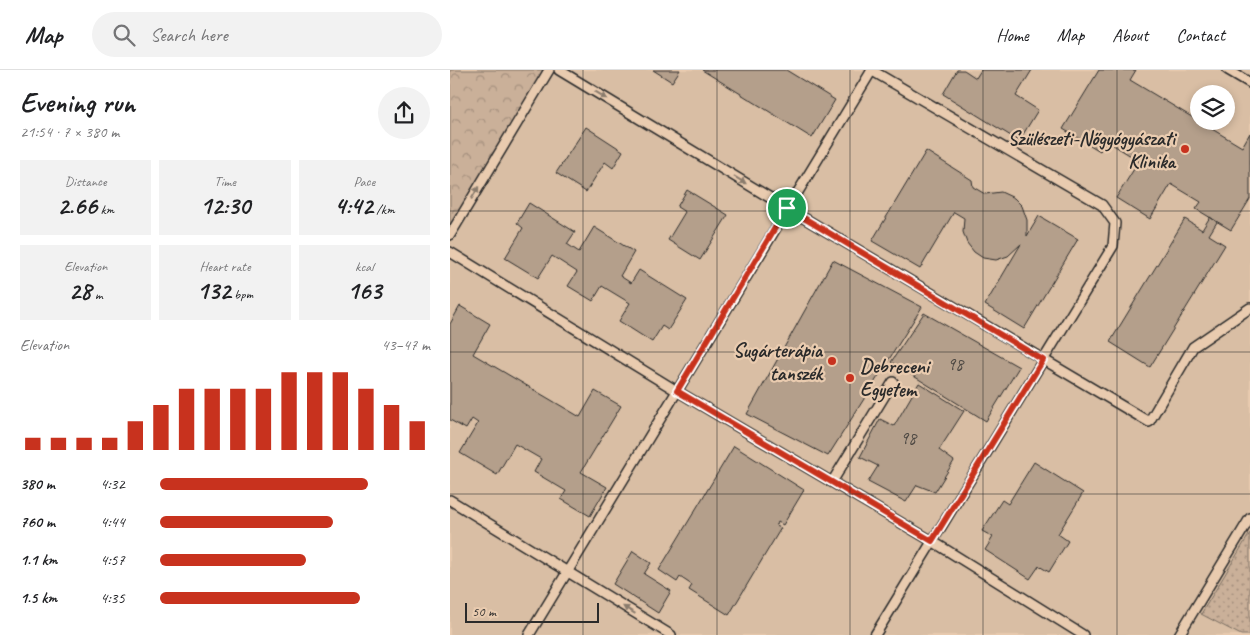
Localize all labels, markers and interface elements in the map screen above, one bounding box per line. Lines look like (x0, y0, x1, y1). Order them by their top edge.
search box (92, 12, 442, 57)
text: Map (25, 20, 62, 50)
icon: search (110, 21, 138, 49)
text: Search here (150, 23, 228, 47)
text: Home (996, 24, 1029, 46)
text: Map (1057, 24, 1084, 46)
text: About (1112, 24, 1148, 46)
text: Contact (1176, 24, 1225, 46)
text: Evening run (20, 85, 135, 120)
map controls (1190, 85, 1235, 130)
button: layers (1190, 85, 1235, 130)
button: share (378, 87, 430, 139)
one-way arrow (594, 91, 607, 100)
text: 21:54 · 7 × 380 m (20, 122, 119, 142)
place label: Szülészeti-Nőgyógyászati Klinika (1008, 126, 1178, 174)
marker: Szülészeti-Nőgyógyászati Klinika (1179, 143, 1191, 155)
text: Distance (65, 173, 107, 190)
text: Time (214, 173, 236, 190)
text: Pace (354, 173, 375, 190)
one-way arrow (733, 175, 746, 184)
one-way arrow (471, 186, 480, 199)
pin (766, 187, 808, 229)
text: 2.66 (57, 190, 97, 222)
text: 12:30 (200, 190, 250, 222)
text: 4:42 (334, 190, 373, 222)
icon: arrive (773, 194, 801, 222)
text: km (97, 201, 114, 218)
text: /km (373, 201, 395, 218)
text: Elevation (64, 258, 107, 275)
text: Heart rate (199, 258, 251, 275)
text: kcal (355, 258, 374, 275)
text: 28 (69, 275, 91, 307)
text: 132 (197, 275, 231, 307)
text: 163 (347, 275, 381, 307)
text: m (91, 286, 103, 303)
text: bpm (231, 286, 253, 303)
text: Elevation (20, 335, 69, 355)
text: 43–47 m (381, 335, 430, 355)
place label: Sugárterápia tanszék (733, 338, 825, 386)
house number: 98 (947, 353, 965, 375)
place label: Debreceni Egyetem (860, 354, 932, 403)
marker: Sugárterápia tanszék (826, 355, 838, 367)
marker: Debreceni Egyetem (844, 372, 856, 384)
house number: 98 (900, 427, 918, 449)
text: 380 m (20, 474, 55, 494)
text: 4:32 (100, 474, 125, 494)
text: 760 m (20, 512, 55, 532)
text: 4:44 (100, 512, 125, 532)
text: 1.1 km (20, 550, 57, 570)
text: 4:57 (100, 550, 125, 570)
text: 1.5 km (20, 588, 57, 608)
text: 4:35 (100, 588, 125, 608)
scale bar (465, 600, 599, 623)
text: 50 m (472, 603, 496, 620)
one-way arrow (623, 605, 636, 614)

